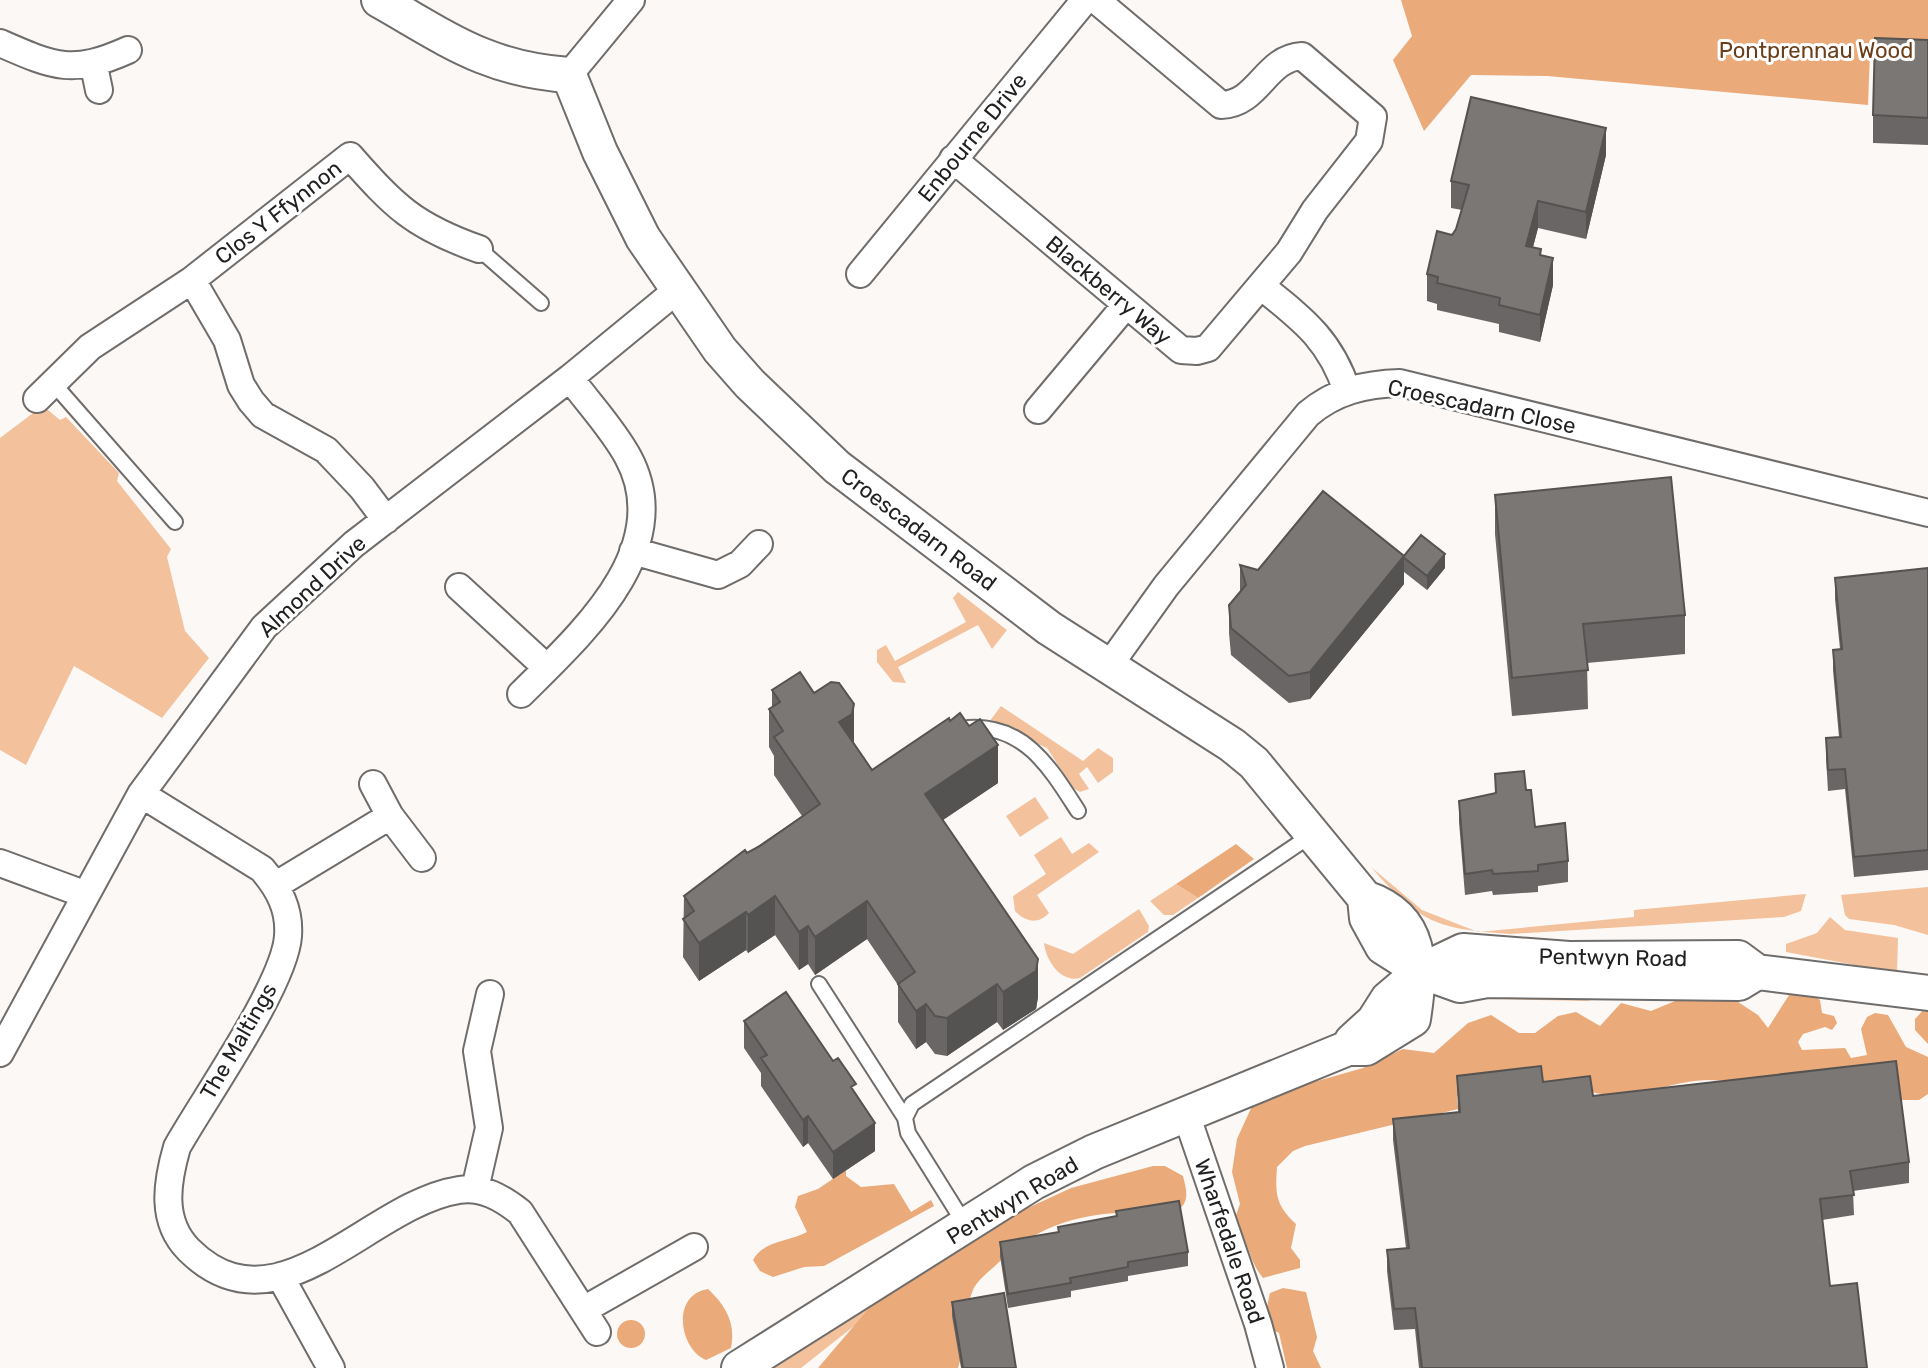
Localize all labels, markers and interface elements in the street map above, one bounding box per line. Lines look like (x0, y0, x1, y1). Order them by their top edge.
park label: Pontprennau Wood (1719, 37, 1913, 64)
street label: Enbourne Drive (912, 67, 1033, 207)
street label: Clos Y Ffynnon (210, 155, 347, 270)
street label: Blackberry Way (1040, 230, 1177, 351)
street label: Croescadarn Close (1385, 373, 1578, 440)
street label: Croescadarn Road (836, 462, 1002, 597)
street label: Almond Drive (253, 530, 372, 643)
street label: Pentwyn Road (1538, 943, 1688, 972)
street label: The Maltings (194, 978, 283, 1104)
street label: Pentwyn Road (942, 1151, 1083, 1250)
street label: Wharfedale Road (1189, 1155, 1270, 1327)

